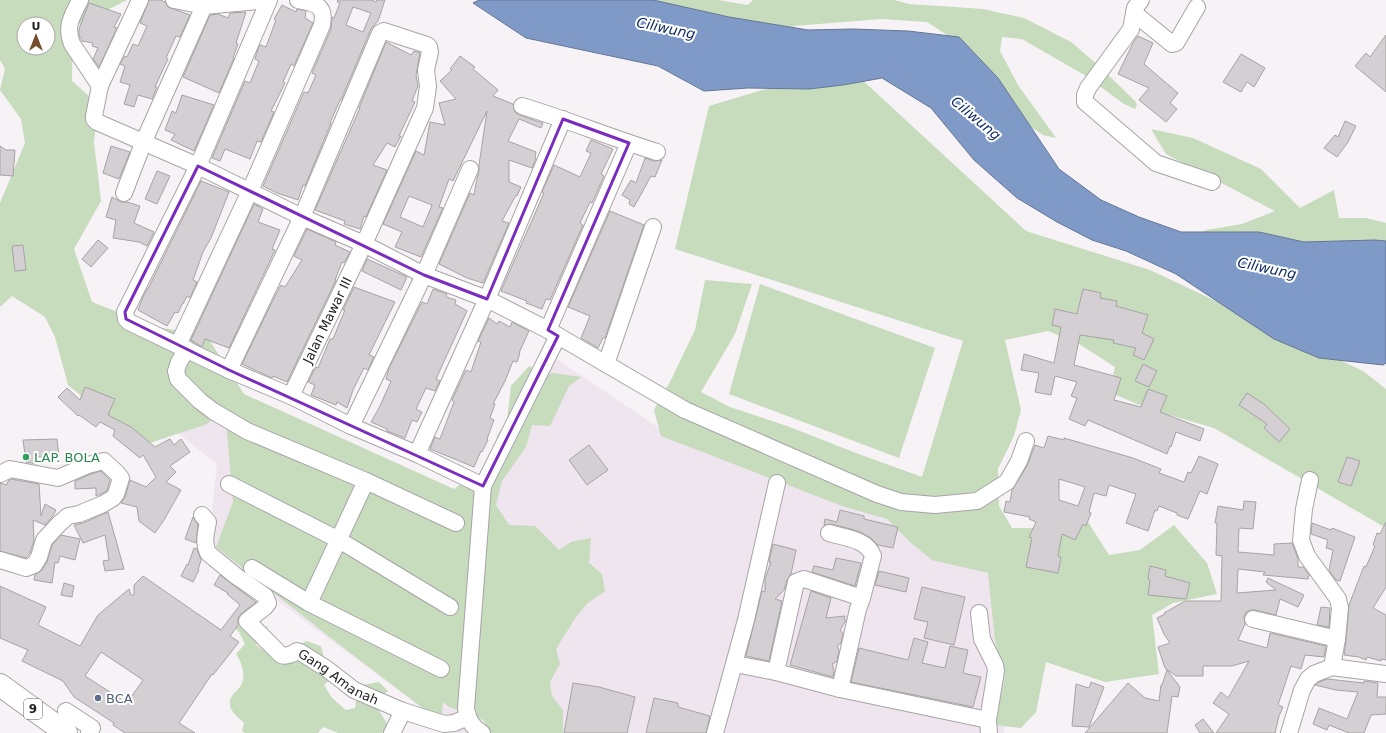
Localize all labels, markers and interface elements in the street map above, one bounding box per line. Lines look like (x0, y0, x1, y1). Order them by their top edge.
water label: Ciliwung (635, 14, 697, 42)
north arrow (16, 16, 56, 56)
text: U (32, 20, 40, 33)
water label: Ciliwung (948, 93, 1004, 143)
water label: Ciliwung (1236, 254, 1298, 282)
street label: Jalan Mawar III (300, 274, 355, 367)
place label: LAP. BOLA (34, 450, 100, 465)
marker: LAP. BOLA (21, 452, 31, 462)
street label: Gang Amanah (295, 646, 381, 708)
place label: BCA (106, 691, 133, 706)
marker: BCA (93, 693, 103, 703)
road number: 9 (24, 699, 42, 719)

